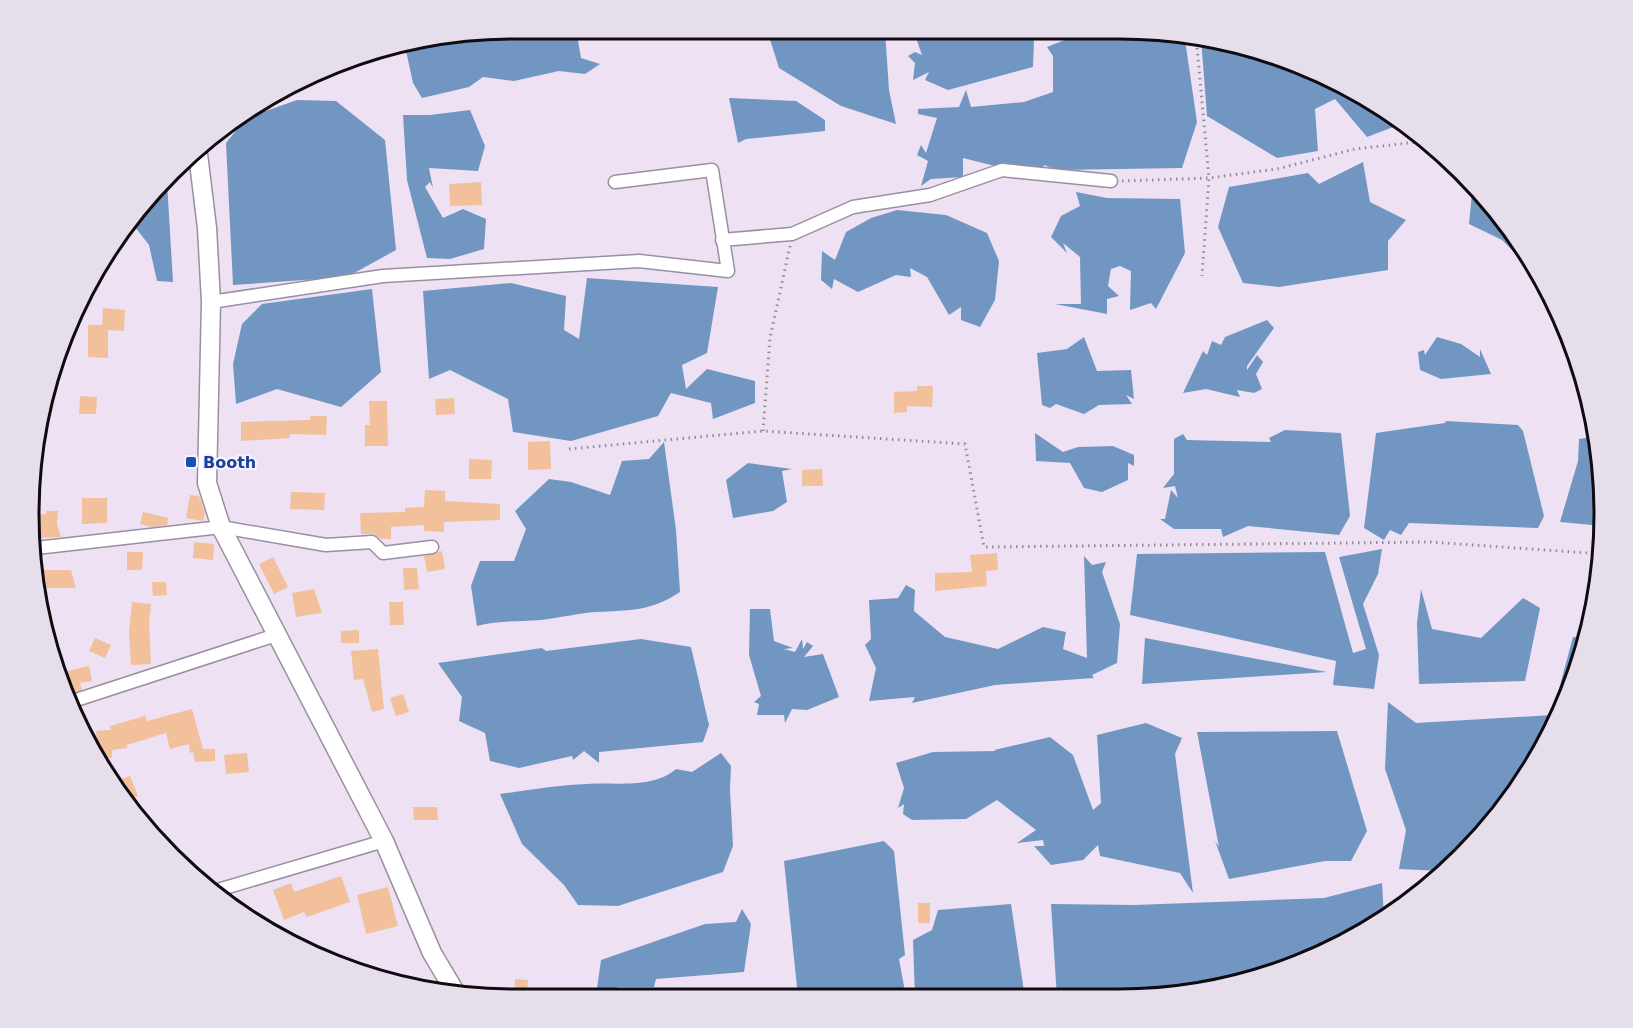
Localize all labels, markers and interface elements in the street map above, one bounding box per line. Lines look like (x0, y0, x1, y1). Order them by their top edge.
place label: Booth (203, 453, 256, 472)
marker: Booth (184, 455, 198, 469)

